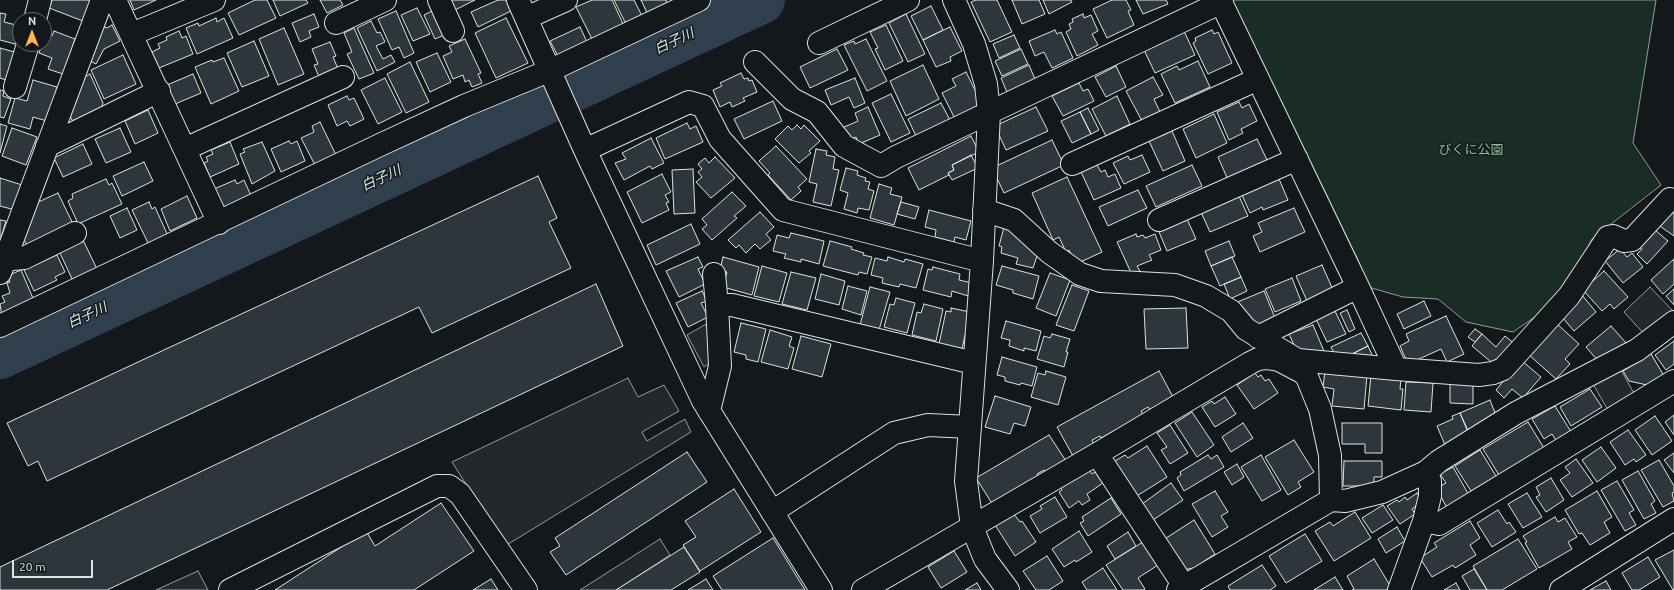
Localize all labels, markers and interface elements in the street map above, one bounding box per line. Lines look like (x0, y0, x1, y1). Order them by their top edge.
north arrow (12, 12, 52, 52)
text: N (28, 15, 36, 27)
water label: 白子川 (651, 25, 697, 57)
park label: びくに公園 (1439, 142, 1503, 158)
water label: 白子川 (358, 162, 404, 194)
water label: 白子川 (64, 299, 110, 331)
scale bar (14, 552, 95, 578)
text: 20 m (19, 560, 46, 573)

